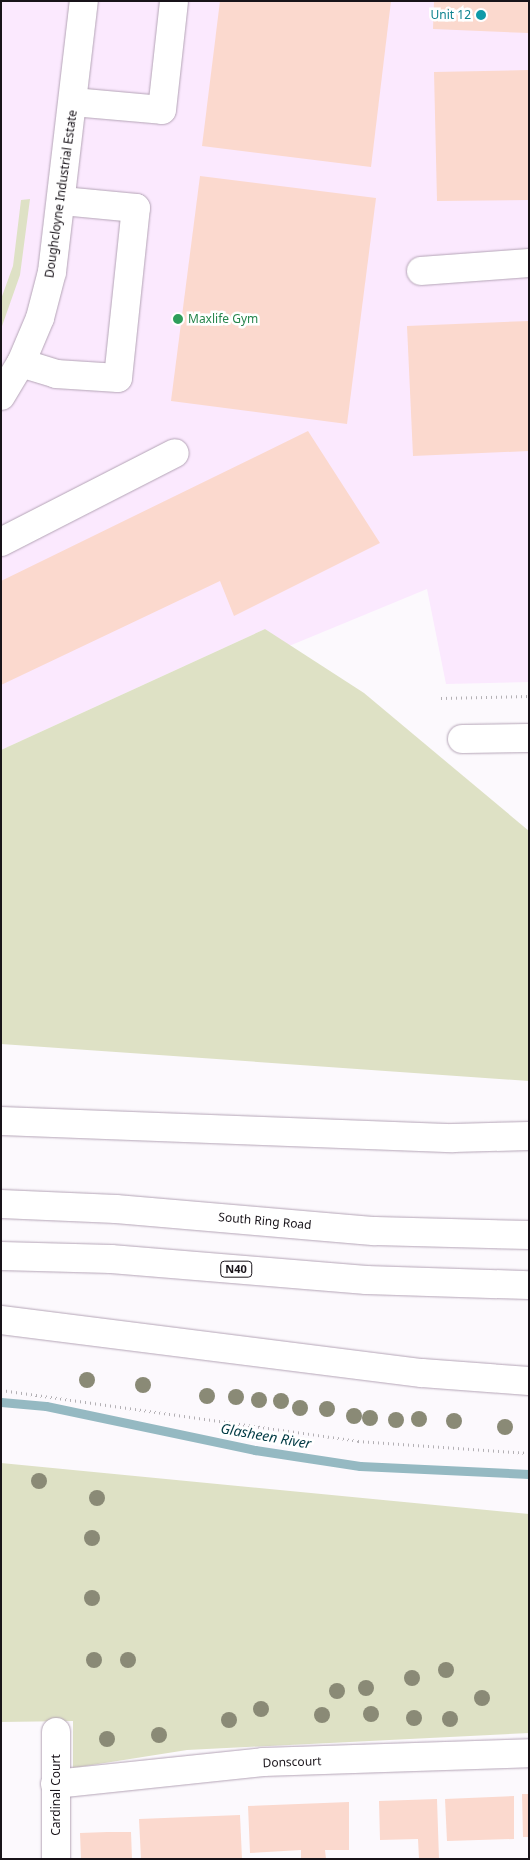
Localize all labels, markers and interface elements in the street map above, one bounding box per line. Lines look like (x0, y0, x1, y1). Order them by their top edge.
place label: Unit 12 (431, 8, 471, 22)
marker: Unit 12 (475, 9, 487, 21)
street label: Doughcloyne Industrial Estate (42, 109, 80, 279)
place label: Maxlife Gym (188, 312, 258, 326)
marker: Maxlife Gym (172, 313, 184, 325)
street label: South Ring Road (218, 1210, 312, 1232)
road number: N40 (220, 1260, 252, 1278)
water label: Glasheen River (219, 1420, 313, 1452)
street label: Cardinal Court (49, 1754, 63, 1836)
street label: Donscourt (262, 1754, 322, 1770)

